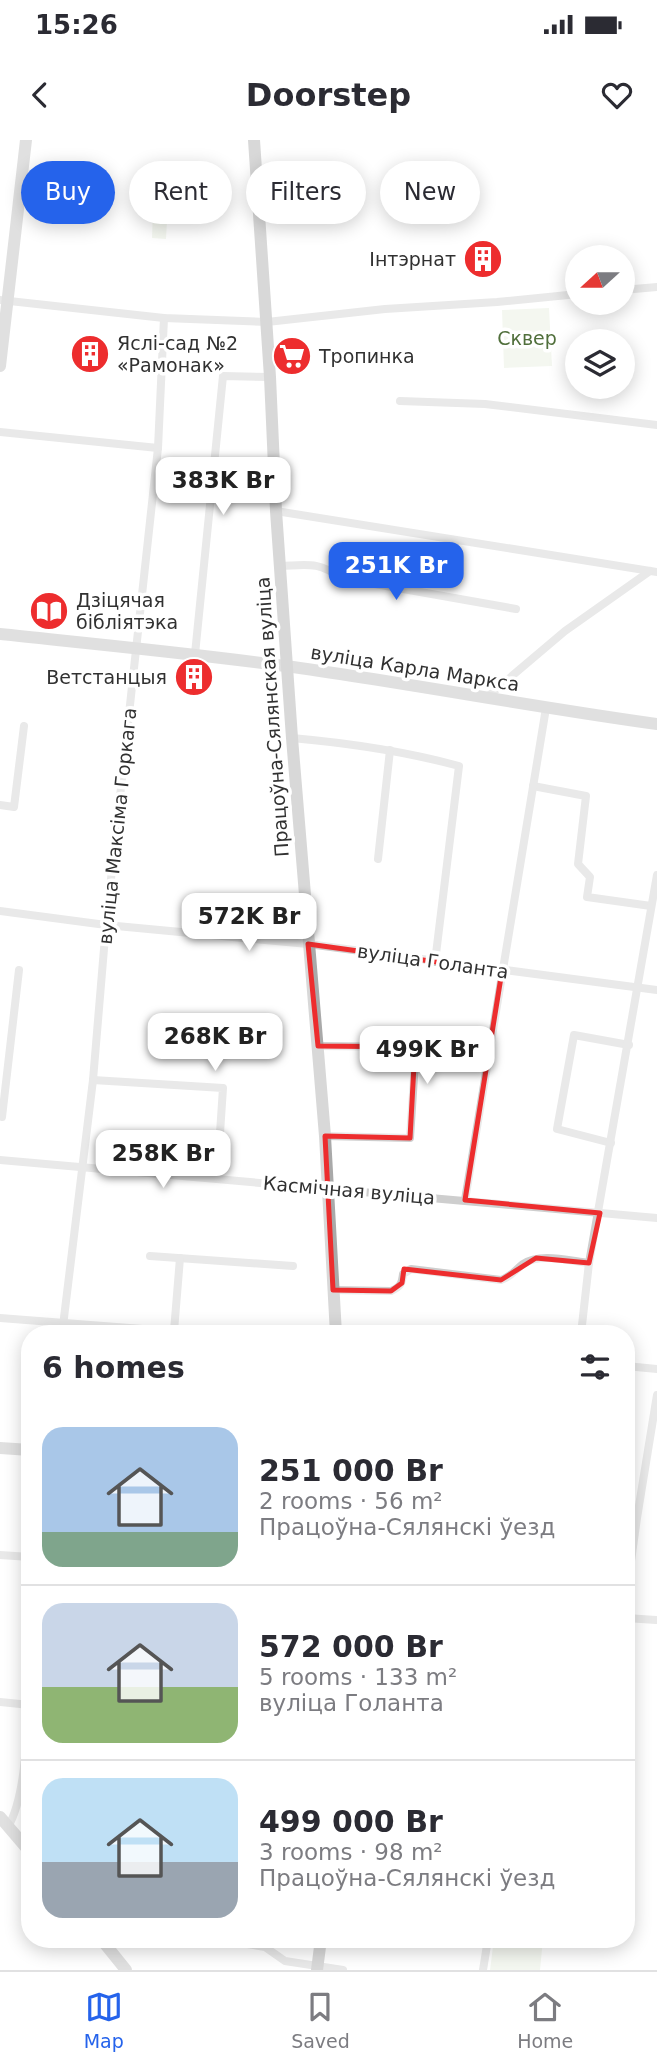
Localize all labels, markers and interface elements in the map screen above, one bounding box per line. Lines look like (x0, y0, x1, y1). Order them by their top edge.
text: 15:26 (35, 10, 118, 40)
icon: back (21, 76, 59, 114)
text: Doorstep (246, 76, 411, 114)
icon: heart (598, 76, 636, 114)
chip: Buy (21, 161, 115, 224)
chip: Rent (129, 161, 232, 224)
chip: Filters (246, 161, 366, 224)
chip: New (380, 161, 480, 224)
building icon: Інтэрнат (462, 238, 504, 280)
north arrow (565, 245, 635, 315)
map controls (565, 245, 635, 399)
place label: Інтэрнат (369, 248, 456, 270)
park label: Сквер (497, 327, 557, 349)
button: layers (565, 329, 635, 399)
place label: Яслі-сад №2 «Рамонак» (117, 332, 238, 376)
building icon: Яслі-сад №2 «Рамонак» (69, 333, 111, 375)
supermarket icon: Тропинка (271, 335, 313, 377)
place label: Тропинка (318, 345, 415, 367)
pin: 383K Br (158, 458, 288, 517)
text: 383K Br (172, 467, 274, 493)
pin: 251K Br (331, 542, 461, 602)
text: 251K Br (345, 552, 447, 578)
street label: Працоўна-Сялянская вуліца (251, 576, 293, 858)
place label: Дзіцячая бібліятэка (76, 589, 178, 633)
library icon: Дзіцячая бібліятэка (28, 590, 70, 632)
street label: вуліца Карла Маркса (309, 641, 521, 695)
building icon: Ветстанцыя (173, 656, 215, 698)
place label: Ветстанцыя (46, 666, 167, 688)
street label: вуліца Максіма Горкага (94, 707, 140, 945)
pin: 572K Br (184, 894, 314, 953)
text: 572K Br (198, 903, 300, 929)
street label: вуліца Голанта (356, 939, 510, 983)
pin: 268K Br (150, 1014, 280, 1073)
text: 268K Br (164, 1023, 266, 1049)
pin: 499K Br (362, 1026, 492, 1086)
text: 499K Br (376, 1036, 478, 1062)
pin: 258K Br (98, 1130, 228, 1190)
text: 258K Br (112, 1140, 214, 1166)
street label: Касмічная вуліца (262, 1172, 436, 1208)
icon: filters (576, 1348, 614, 1386)
text: 6 homes (42, 1350, 185, 1385)
text: 251 000 Br (259, 1453, 443, 1488)
icon: home (98, 1455, 182, 1539)
text: 2 rooms · 56 m² (259, 1488, 443, 1514)
text: Працоўна-Сялянскі ўезд (259, 1514, 555, 1540)
text: 572 000 Br (259, 1629, 443, 1664)
icon: home (98, 1631, 182, 1715)
text: 5 rooms · 133 m² (259, 1664, 457, 1690)
text: вуліца Голанта (259, 1690, 444, 1716)
text: 499 000 Br (259, 1804, 443, 1839)
icon: home (98, 1806, 182, 1890)
text: 3 rooms · 98 m² (259, 1839, 443, 1865)
text: Працоўна-Сялянскі ўезд (259, 1865, 555, 1891)
tab: Map (84, 1988, 124, 2052)
tab: Saved (291, 1988, 350, 2052)
tab: Home (517, 1988, 573, 2052)

